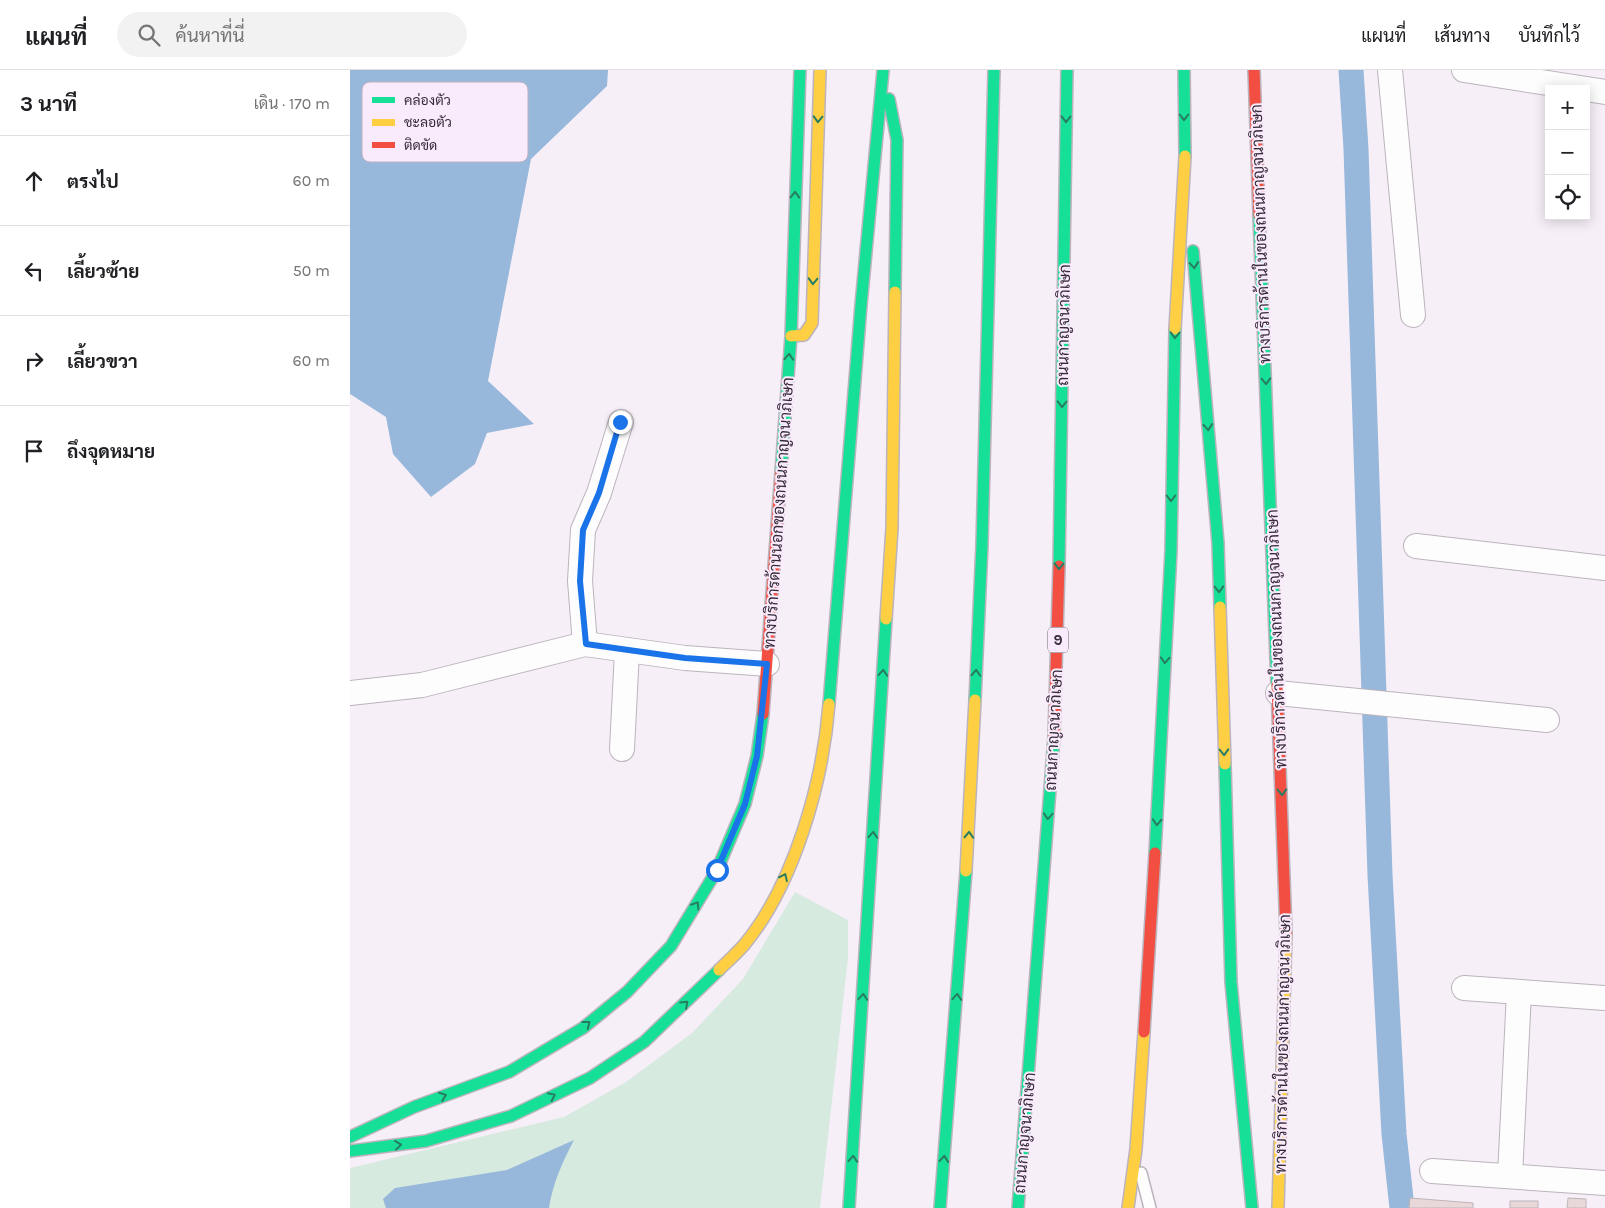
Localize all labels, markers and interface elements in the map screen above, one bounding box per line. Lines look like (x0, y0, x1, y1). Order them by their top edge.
search box (117, 12, 467, 57)
icon: search (135, 21, 163, 49)
text: แผนที่ (25, 23, 87, 51)
text: ค้นหาที่นี่ (175, 25, 245, 47)
text: แผนที่ (1361, 25, 1406, 47)
text: เส้นทาง (1434, 25, 1490, 47)
text: บันทึกไว้ (1518, 25, 1580, 47)
legend (362, 82, 528, 162)
map controls (1545, 85, 1590, 220)
button: + (1545, 85, 1590, 130)
text: 3 นาที (20, 92, 77, 116)
text: คล่องตัว (404, 92, 451, 109)
text: เดิน · 170 m (254, 94, 330, 113)
street label: ทางบริการด้านในของถนนกาญจนาภิเษก (1244, 104, 1275, 364)
text: ชะลอตัว (404, 114, 452, 131)
one-way arrow (1179, 114, 1189, 121)
one-way arrow (813, 115, 823, 123)
one-way arrow (1061, 115, 1071, 123)
button: − (1545, 130, 1590, 175)
text: ติดขัด (404, 137, 437, 154)
icon: ahead (20, 167, 48, 195)
text: ตรงไป (67, 171, 119, 193)
text: 60 m (293, 171, 330, 190)
button: locate (1545, 175, 1590, 220)
one-way arrow (790, 191, 801, 199)
icon: left (20, 257, 48, 285)
text: เลี้ยวซ้าย (67, 261, 139, 283)
text: 50 m (293, 261, 330, 280)
one-way arrow (1188, 262, 1199, 270)
street label: ถนนกาญจนาภิเษก (1053, 264, 1074, 386)
one-way arrow (808, 278, 818, 285)
one-way arrow (1169, 332, 1180, 340)
icon: right (20, 347, 48, 375)
text: เลี้ยวขวา (67, 351, 138, 373)
text: 60 m (293, 351, 330, 370)
one-way arrow (783, 353, 794, 361)
street label: ทางบริการด้านนอกของถนนกาญจนาภิเษก (759, 376, 797, 650)
one-way arrow (1261, 377, 1272, 385)
one-way arrow (1056, 400, 1067, 408)
route end (609, 411, 632, 434)
one-way arrow (1202, 423, 1213, 431)
icon: arrive (20, 437, 48, 465)
text: ถึงจุดหมาย (67, 441, 155, 463)
one-way arrow (1166, 494, 1176, 502)
street label: ทางบริการด้านในของถนนกาญจนาภิเษก (1260, 509, 1291, 769)
one-way arrow (1054, 562, 1064, 570)
one-way arrow (1214, 586, 1224, 593)
road number: 9 (1048, 628, 1068, 652)
one-way arrow (1160, 656, 1171, 664)
one-way arrow (878, 669, 889, 677)
one-way arrow (971, 669, 981, 676)
street label: ถนนกาญจนาภิเษก (1041, 669, 1066, 791)
one-way arrow (1219, 748, 1229, 756)
one-way arrow (1276, 788, 1287, 796)
one-way arrow (1043, 812, 1054, 820)
one-way arrow (1152, 819, 1163, 827)
one-way arrow (868, 831, 879, 839)
one-way arrow (963, 831, 974, 839)
route start (706, 859, 729, 882)
one-way arrow (777, 873, 788, 882)
one-way arrow (689, 902, 699, 911)
street label: ทางบริการด้านในของถนนกาญจนาภิเษก (1269, 914, 1294, 1174)
one-way arrow (858, 993, 869, 1001)
one-way arrow (951, 993, 962, 1001)
one-way arrow (679, 1001, 688, 1010)
one-way arrow (582, 1021, 591, 1030)
street label: ถนนกาญจนาภิเษก (1010, 1072, 1039, 1194)
one-way arrow (438, 1092, 446, 1102)
one-way arrow (547, 1092, 556, 1102)
one-way arrow (395, 1140, 403, 1151)
one-way arrow (847, 1155, 858, 1163)
one-way arrow (938, 1155, 949, 1163)

